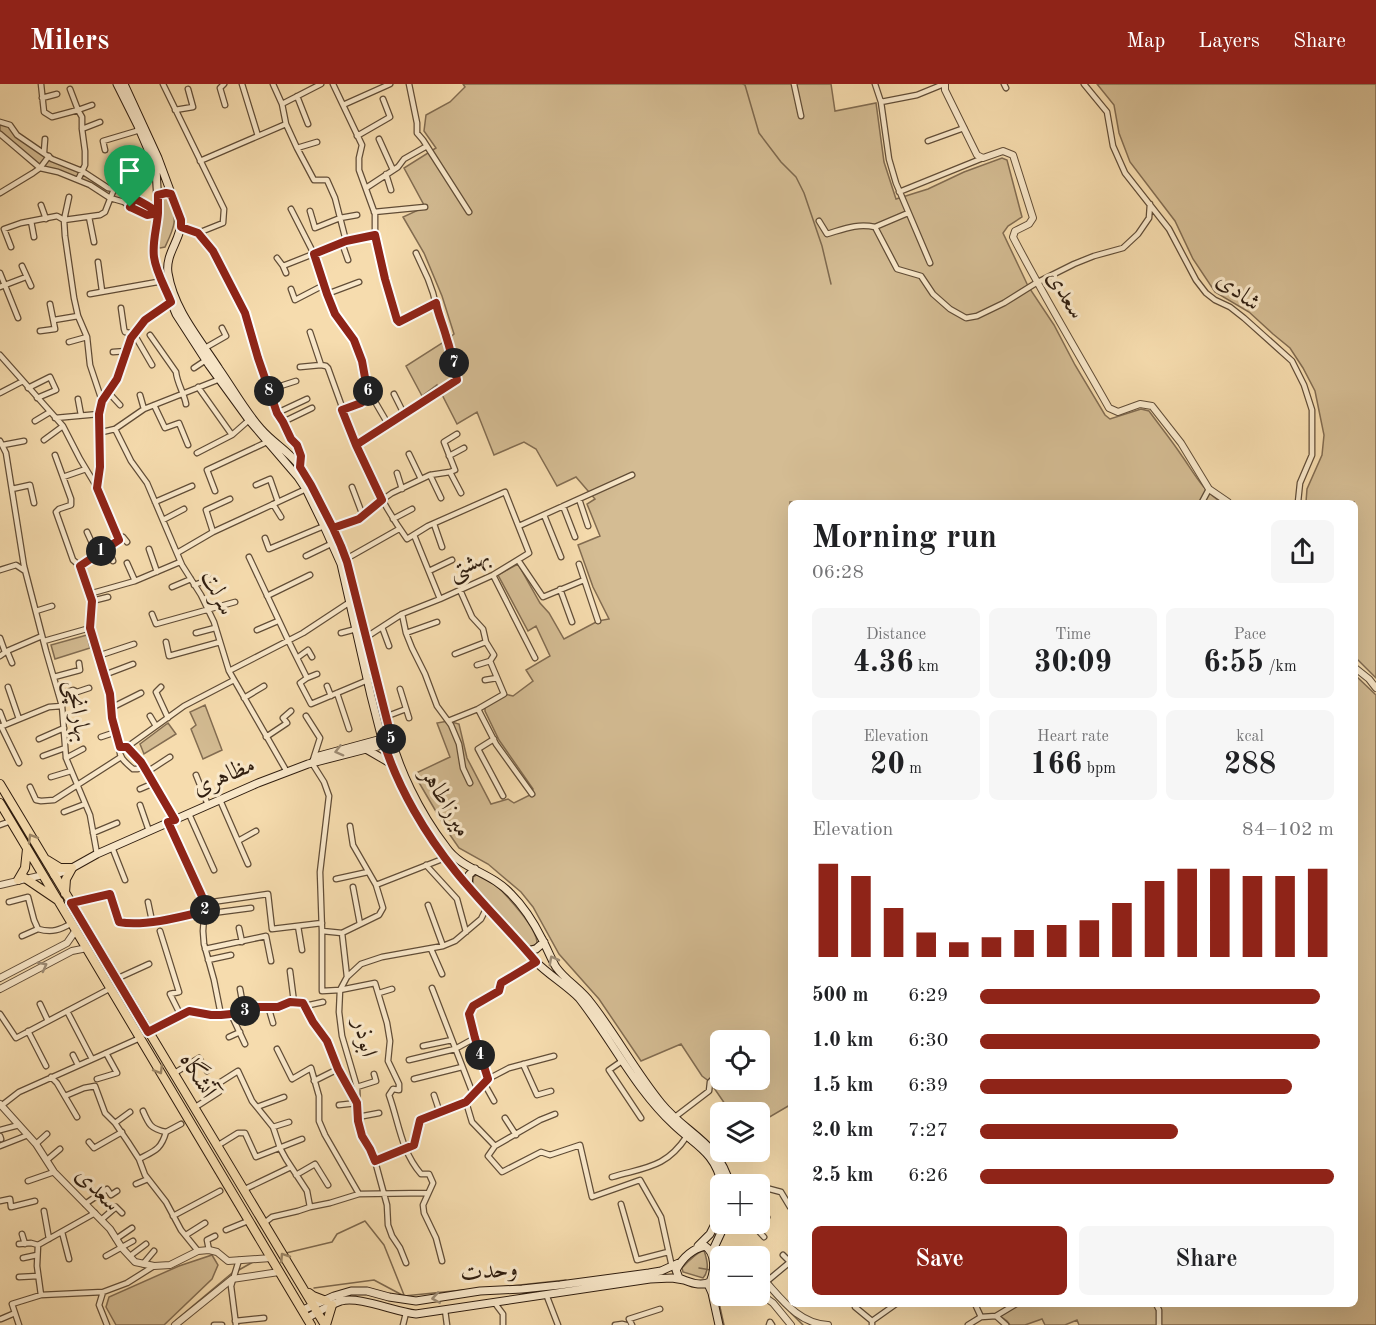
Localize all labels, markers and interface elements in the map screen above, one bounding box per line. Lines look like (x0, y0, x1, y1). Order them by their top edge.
text: Milers (30, 28, 109, 56)
text: Map (1126, 31, 1165, 52)
text: Layers (1198, 31, 1260, 52)
text: Share (1293, 31, 1346, 52)
pin (104, 145, 155, 207)
icon: arrive (113, 154, 146, 187)
street label: سعدی (1042, 266, 1088, 324)
street label: شادی (1212, 268, 1264, 316)
pin: 7 (439, 348, 469, 378)
text: 7 (449, 355, 459, 371)
pin: 8 (254, 376, 284, 406)
pin: 6 (353, 376, 383, 406)
text: 8 (264, 383, 274, 399)
text: 6 (363, 383, 373, 399)
button: share (1271, 520, 1334, 583)
text: Morning run (812, 522, 997, 555)
pin: 1 (86, 536, 116, 566)
text: 1 (96, 543, 106, 559)
street label: بهشتی (444, 545, 495, 588)
text: 06:28 (812, 563, 864, 583)
street label: سرلت (194, 567, 238, 620)
text: Distance (866, 627, 926, 643)
text: Time (1055, 627, 1091, 643)
text: Pace (1234, 627, 1266, 643)
text: 4.36 (853, 648, 914, 678)
text: 30:09 (1034, 648, 1112, 678)
text: 6:55 (1203, 648, 1264, 678)
text: km (914, 659, 939, 675)
text: /km (1264, 659, 1297, 675)
street label: بهارانچی (57, 678, 94, 744)
pin: 5 (376, 724, 406, 754)
text: Elevation (863, 729, 929, 745)
text: Heart rate (1037, 729, 1109, 745)
text: kcal (1236, 729, 1264, 745)
text: 5 (386, 731, 396, 747)
one-way arrow (334, 743, 344, 756)
text: 20 (870, 750, 905, 780)
text: 166 (1030, 750, 1082, 780)
text: 288 (1224, 750, 1276, 780)
street label: مظاهری (189, 753, 259, 802)
text: m (905, 761, 922, 777)
text: bpm (1082, 761, 1116, 777)
street label: میرزاطاهر (413, 762, 474, 842)
text: Elevation (812, 820, 893, 840)
text: 84–102 m (1242, 820, 1334, 840)
one-way arrow (28, 834, 40, 844)
pin: 2 (190, 895, 220, 925)
text: 2 (200, 902, 210, 918)
one-way arrow (549, 956, 560, 966)
one-way arrow (37, 962, 47, 973)
text: 500 m (812, 986, 868, 1006)
text: 6:29 (908, 986, 948, 1006)
pin: 3 (230, 996, 260, 1026)
text: 3 (240, 1003, 250, 1019)
street label: ابوذر (347, 1015, 380, 1060)
map controls (710, 1030, 770, 1306)
button: locate (710, 1030, 770, 1090)
text: 1.0 km (812, 1031, 874, 1051)
text: 6:30 (908, 1031, 948, 1051)
pin: 4 (465, 1040, 495, 1070)
street label: آتشگاه (174, 1047, 225, 1105)
text: 4 (475, 1047, 485, 1063)
one-way arrow (152, 1064, 163, 1074)
text: 1.5 km (812, 1076, 874, 1096)
text: 6:39 (908, 1076, 948, 1096)
button: layers (710, 1102, 770, 1162)
text: 2.0 km (812, 1121, 874, 1141)
text: 7:27 (908, 1121, 948, 1141)
street label: سعدی (70, 1163, 124, 1217)
text: 2.5 km (812, 1166, 874, 1186)
text: 6:26 (908, 1166, 948, 1186)
button: + (710, 1174, 770, 1234)
button: Save (812, 1226, 1067, 1295)
button: Share (1079, 1226, 1334, 1295)
button: − (710, 1246, 770, 1306)
one-way arrow (279, 1253, 291, 1263)
street label: وحدت (459, 1258, 519, 1286)
one-way arrow (432, 1291, 442, 1304)

